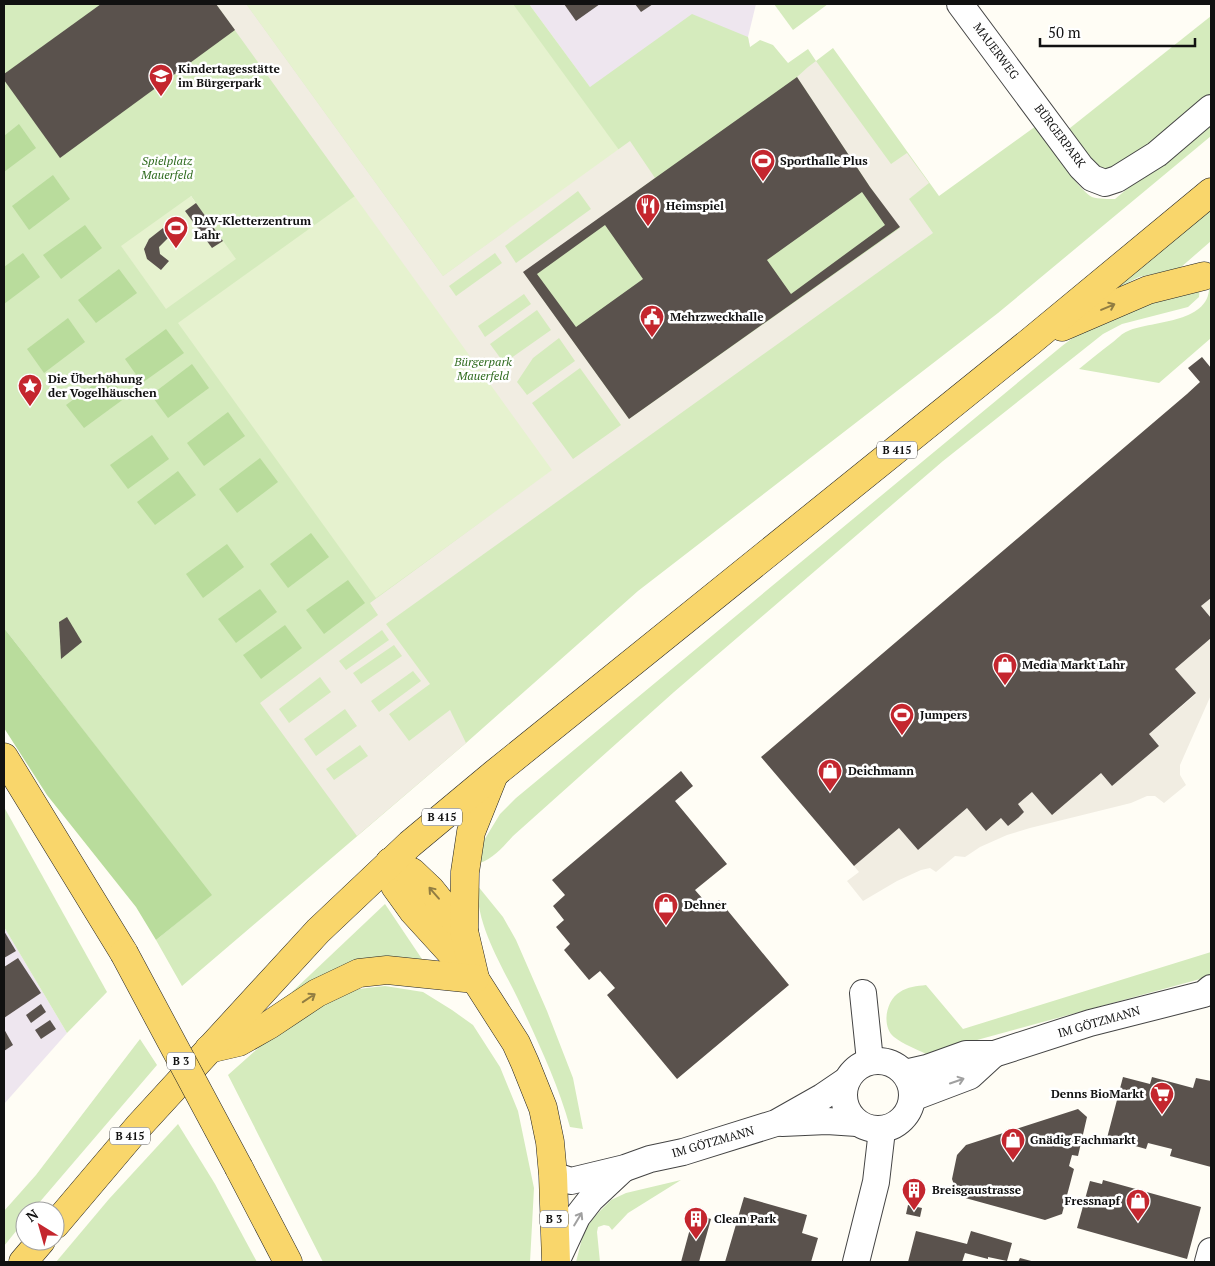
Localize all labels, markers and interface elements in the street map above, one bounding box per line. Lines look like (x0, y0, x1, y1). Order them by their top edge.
scale bar (1040, 15, 1195, 47)
street label: MAUERWEG (970, 19, 1023, 83)
text: 50 m (1048, 22, 1081, 42)
place label: Kindertagesstätte im Bürgerpark (178, 61, 281, 90)
school or university icon: Kindertagesstätte im Bürgerpark (148, 63, 174, 97)
street label: BÜRGERPARK (1032, 101, 1089, 171)
sports icon: Sporthalle Plus (750, 148, 776, 182)
park label: Spielplatz Mauerfeld (140, 153, 194, 182)
place label: Sporthalle Plus (780, 153, 868, 168)
restaurant icon: Heimspiel (635, 193, 661, 227)
place label: Heimspiel (666, 198, 724, 213)
place label: DAV-Kletterzentrum Lahr (194, 213, 311, 242)
sports icon: DAV-Kletterzentrum Lahr (163, 215, 189, 249)
one-way arrow (1100, 302, 1115, 312)
public building icon: Mehrzweckhalle (639, 304, 665, 338)
place label: Mehrzweckhalle (670, 309, 764, 324)
park label: Bürgerpark Mauerfeld (453, 354, 512, 383)
place label: Die Überhöhung der Vogelhäuschen (48, 371, 157, 400)
place icon: Die Überhöhung der Vogelhäuschen (17, 373, 43, 407)
road number: B 415 (877, 442, 917, 458)
shop icon: Media Markt Lahr (992, 652, 1018, 686)
place label: Media Markt Lahr (1022, 657, 1126, 672)
sports icon: Jumpers (889, 702, 915, 736)
place label: Jumpers (920, 707, 968, 722)
shop icon: Deichmann (817, 758, 843, 792)
place label: Deichmann (848, 763, 914, 778)
road number: B 415 (422, 809, 462, 826)
one-way arrow (428, 887, 439, 900)
shop icon: Dehner (653, 892, 679, 926)
place label: Dehner (684, 897, 727, 912)
one-way arrow (302, 993, 316, 1003)
street label: IM GÖTZMANN (1056, 1003, 1142, 1040)
road number: B 3 (167, 1052, 195, 1070)
one-way arrow (948, 1076, 964, 1085)
supermarket icon: Denns BioMarkt (1149, 1081, 1175, 1115)
place label: Denns BioMarkt (1051, 1086, 1144, 1101)
street label: IM GÖTZMANN (670, 1123, 756, 1160)
shop icon: Gnädig Fachmarkt (1000, 1127, 1026, 1161)
road number: B 415 (110, 1128, 150, 1144)
place label: Gnädig Fachmarkt (1030, 1132, 1136, 1147)
building icon: Breisgaustrasse (901, 1177, 927, 1211)
place label: Breisgaustrasse (932, 1182, 1022, 1197)
shop icon: Fressnapf (1125, 1188, 1151, 1222)
place label: Fressnapf (1064, 1193, 1122, 1208)
north arrow (15, 1201, 65, 1251)
text: N (22, 1204, 42, 1226)
building icon: Clean Park (683, 1206, 709, 1240)
road number: B 3 (540, 1210, 568, 1228)
place label: Clean Park (714, 1211, 776, 1226)
one-way arrow (573, 1212, 583, 1226)

